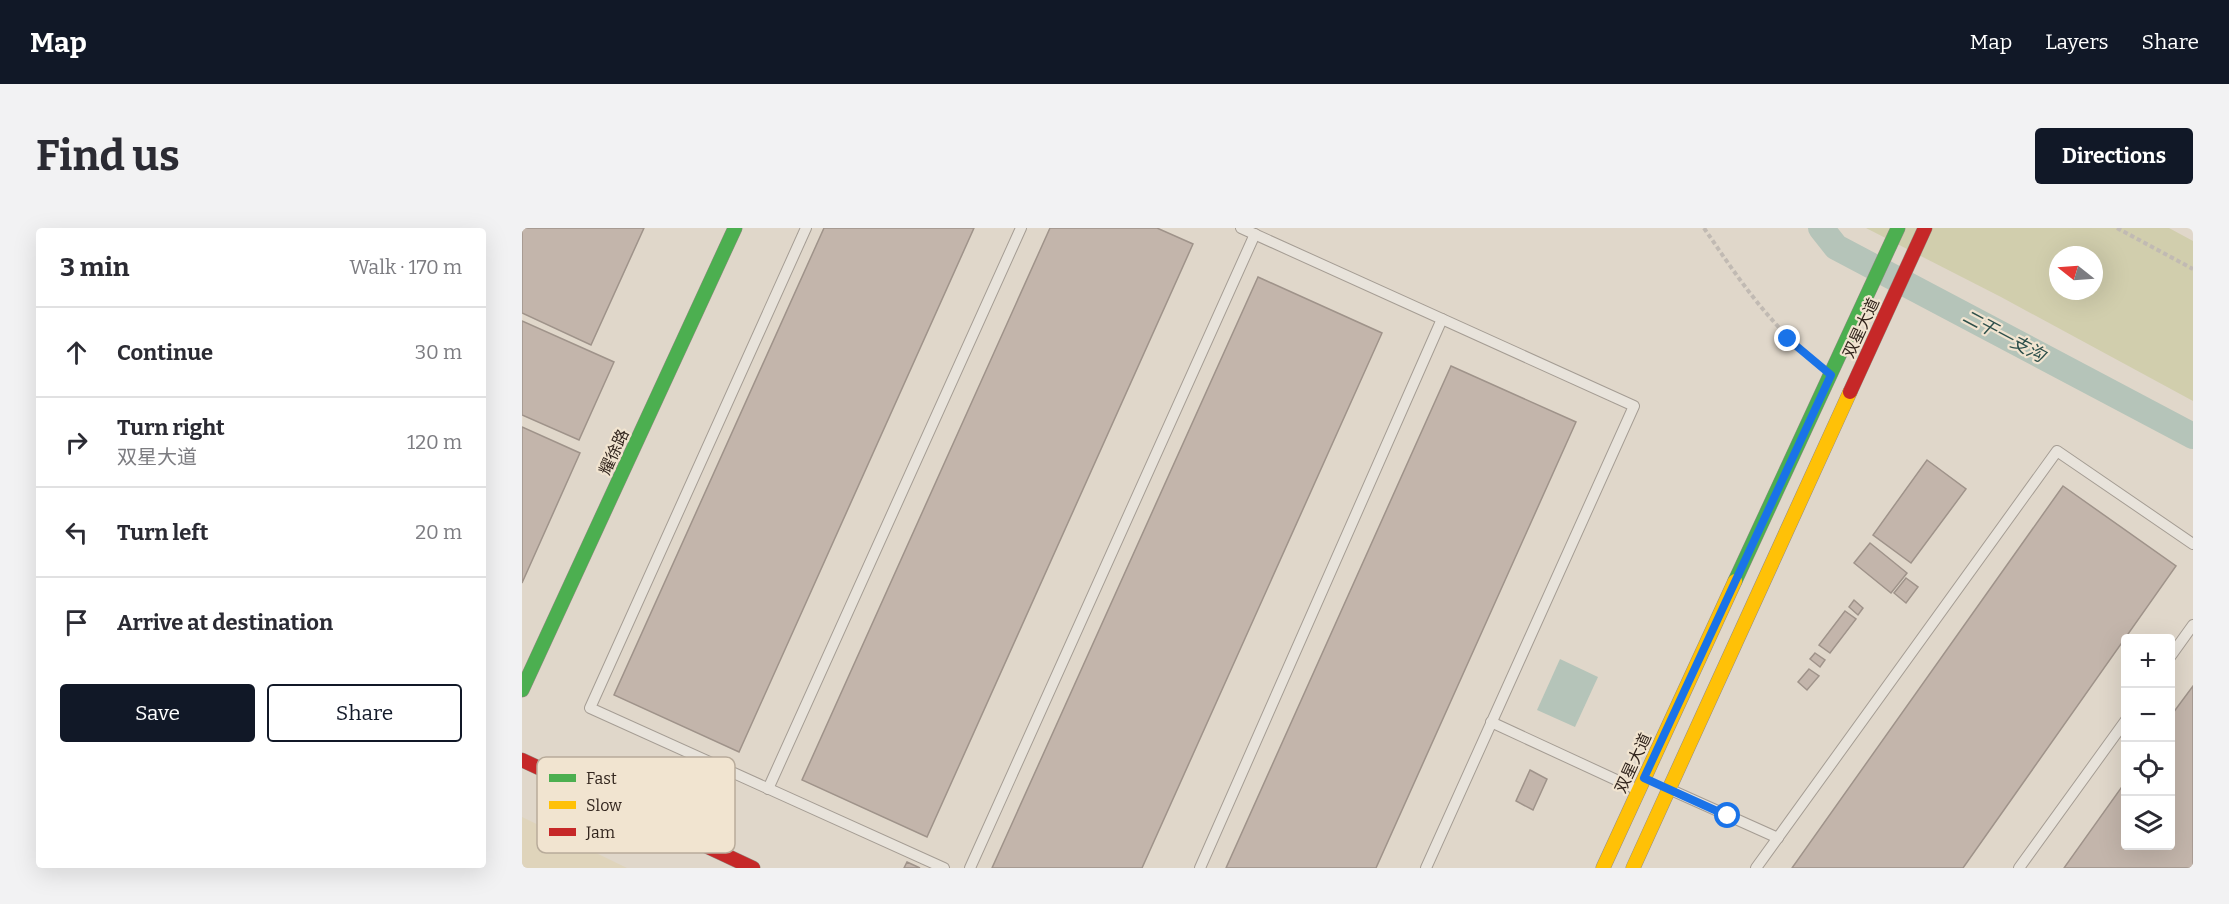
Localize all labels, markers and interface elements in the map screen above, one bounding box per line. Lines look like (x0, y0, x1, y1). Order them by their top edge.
text: Map (30, 26, 87, 59)
text: Map (1970, 29, 2012, 55)
text: Layers (2045, 29, 2109, 55)
text: Share (2142, 29, 2199, 55)
button: Directions (2035, 128, 2193, 184)
text: Find us (36, 131, 180, 181)
north arrow (2049, 246, 2103, 300)
text: 3 min (60, 252, 129, 283)
text: Walk · 170 m (349, 255, 462, 279)
street label: 双星大道 (1839, 295, 1883, 361)
water label: 二干一支沟 (1959, 305, 2051, 368)
route end (1774, 325, 1800, 351)
icon: ahead (60, 336, 93, 369)
text: Continue (117, 339, 213, 366)
text: 30 m (415, 340, 462, 364)
text: Turn right (117, 414, 225, 441)
icon: right (60, 426, 93, 459)
street label: 耀徐路 (595, 426, 633, 478)
text: 120 m (407, 430, 462, 454)
text: 双星大道 (117, 445, 197, 469)
icon: left (60, 516, 93, 549)
text: Turn left (117, 519, 209, 546)
text: 20 m (415, 520, 462, 544)
icon: arrive (60, 606, 93, 639)
text: Arrive at destination (117, 609, 333, 636)
map controls (2121, 634, 2175, 850)
button: + (2121, 634, 2175, 688)
button: Save (60, 684, 255, 742)
button: Share (267, 684, 462, 742)
button: − (2121, 688, 2175, 742)
street label: 双星大道 (1611, 730, 1655, 796)
button: locate (2121, 742, 2175, 796)
legend (537, 757, 735, 853)
text: Fast (586, 769, 617, 788)
text: Slow (586, 796, 622, 815)
button: layers (2121, 796, 2175, 850)
route start (1714, 802, 1740, 828)
text: Jam (585, 823, 615, 842)

